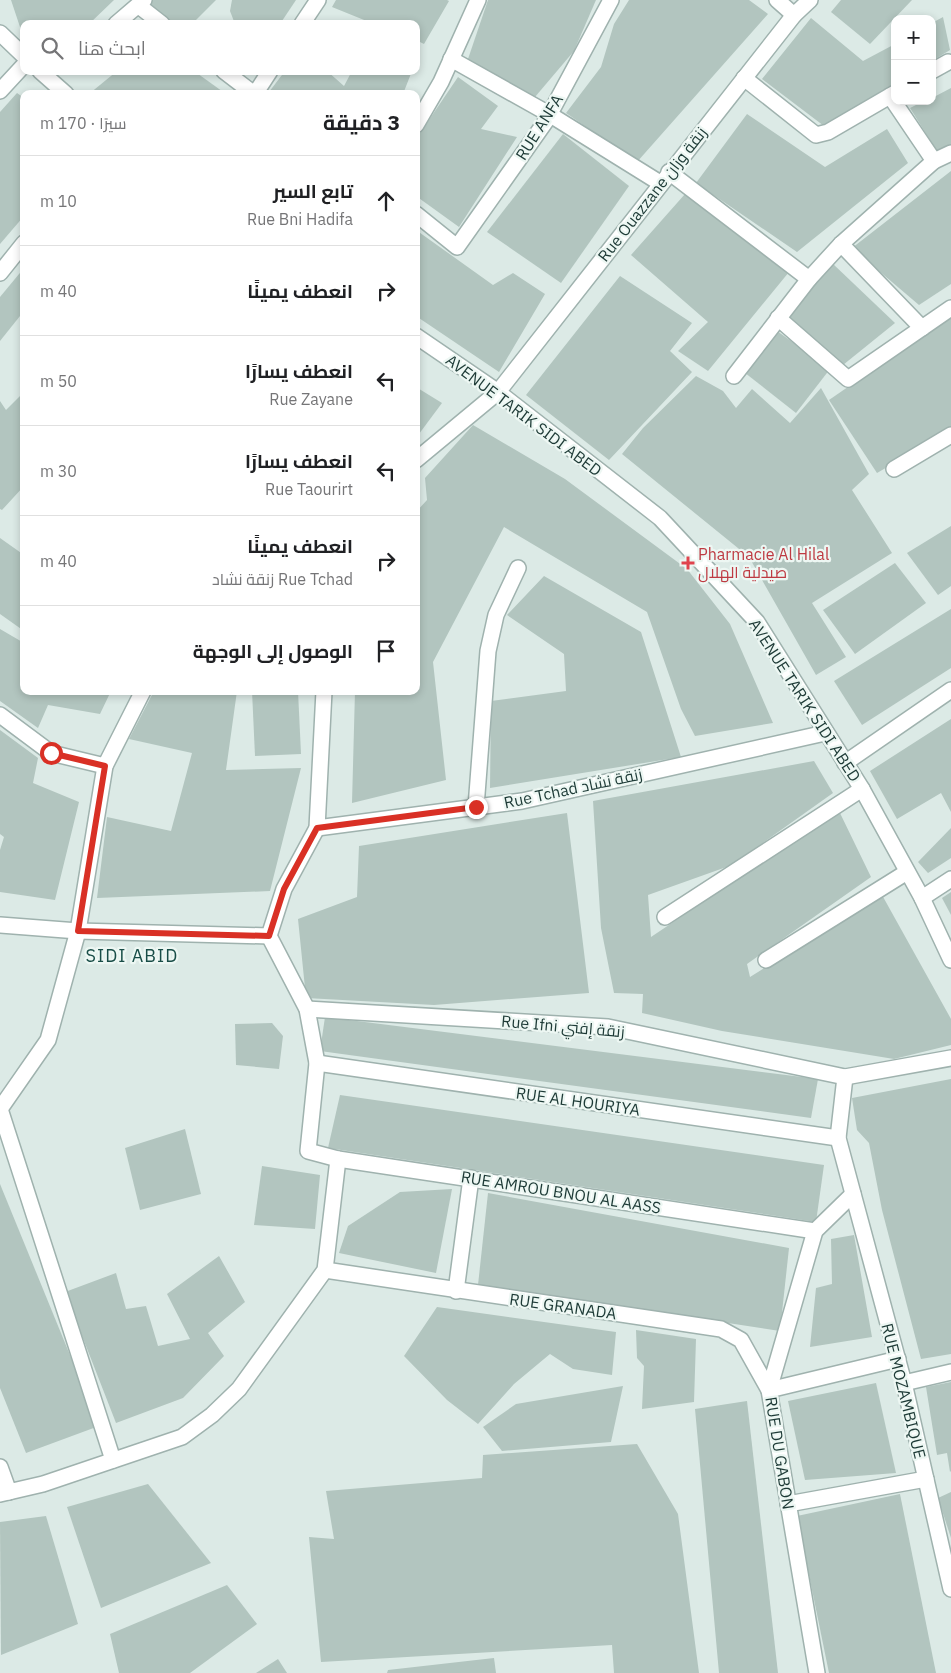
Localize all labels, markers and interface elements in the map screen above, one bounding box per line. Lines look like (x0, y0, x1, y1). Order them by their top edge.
map controls (891, 15, 936, 105)
button: + (891, 15, 936, 60)
search box (20, 20, 420, 75)
icon: search (38, 34, 66, 62)
text: ابحث هنا (78, 36, 146, 60)
button: − (891, 60, 936, 105)
street label: RUE ANFA (511, 90, 567, 164)
text: 3 دقيقة (323, 108, 400, 136)
text: سيرًا · 170 m (40, 113, 126, 133)
street label: Rue Ouazzane زنقة وزان (593, 123, 712, 266)
text: تابع السير (273, 179, 353, 203)
icon: ahead (372, 187, 400, 215)
text: 10 m (40, 191, 77, 211)
text: Rue Bni Hadifa (247, 209, 353, 229)
icon: right (372, 277, 400, 305)
text: انعطف يمينًا (247, 279, 353, 303)
text: 40 m (40, 281, 77, 301)
street label: AVENUE TARIK SIDI ABED (442, 350, 606, 480)
text: انعطف يسارًا (245, 359, 353, 383)
icon: left (372, 367, 400, 395)
text: 50 m (40, 371, 77, 391)
text: Rue Zayane (269, 389, 353, 409)
text: انعطف يسارًا (245, 449, 353, 473)
icon: left (372, 457, 400, 485)
text: 30 m (40, 461, 77, 481)
text: Rue Taourirt (265, 479, 353, 499)
text: انعطف يمينًا (247, 534, 353, 558)
place label: Pharmacie Al Hilal صيدلية الهلال (698, 544, 829, 583)
icon: right (372, 547, 400, 575)
text: 40 m (40, 551, 77, 571)
marker: Pharmacie Al Hilal صيدلية الهلال (682, 557, 694, 569)
text: Rue Tchad زنقة نشاد (212, 569, 353, 589)
street label: AVENUE TARIK SIDI ABED (745, 615, 865, 785)
icon: arrive (372, 637, 400, 665)
text: الوصول إلى الوجهة (193, 639, 353, 663)
route start (40, 742, 63, 765)
street label: Rue Tchad زنقة نشاد (502, 764, 644, 812)
route end (465, 796, 488, 819)
district label: SIDI ABID (86, 944, 178, 967)
street label: Rue Ifni زنقة إفني (500, 1011, 626, 1045)
street label: RUE AL HOURIYA (515, 1082, 641, 1120)
street label: RUE AMROU BNOU AL AASS (460, 1166, 662, 1218)
street label: RUE GRANADA (508, 1289, 618, 1323)
street label: RUE MOZAMBIQUE (877, 1321, 931, 1461)
street label: RUE DU GABON (761, 1395, 799, 1511)

